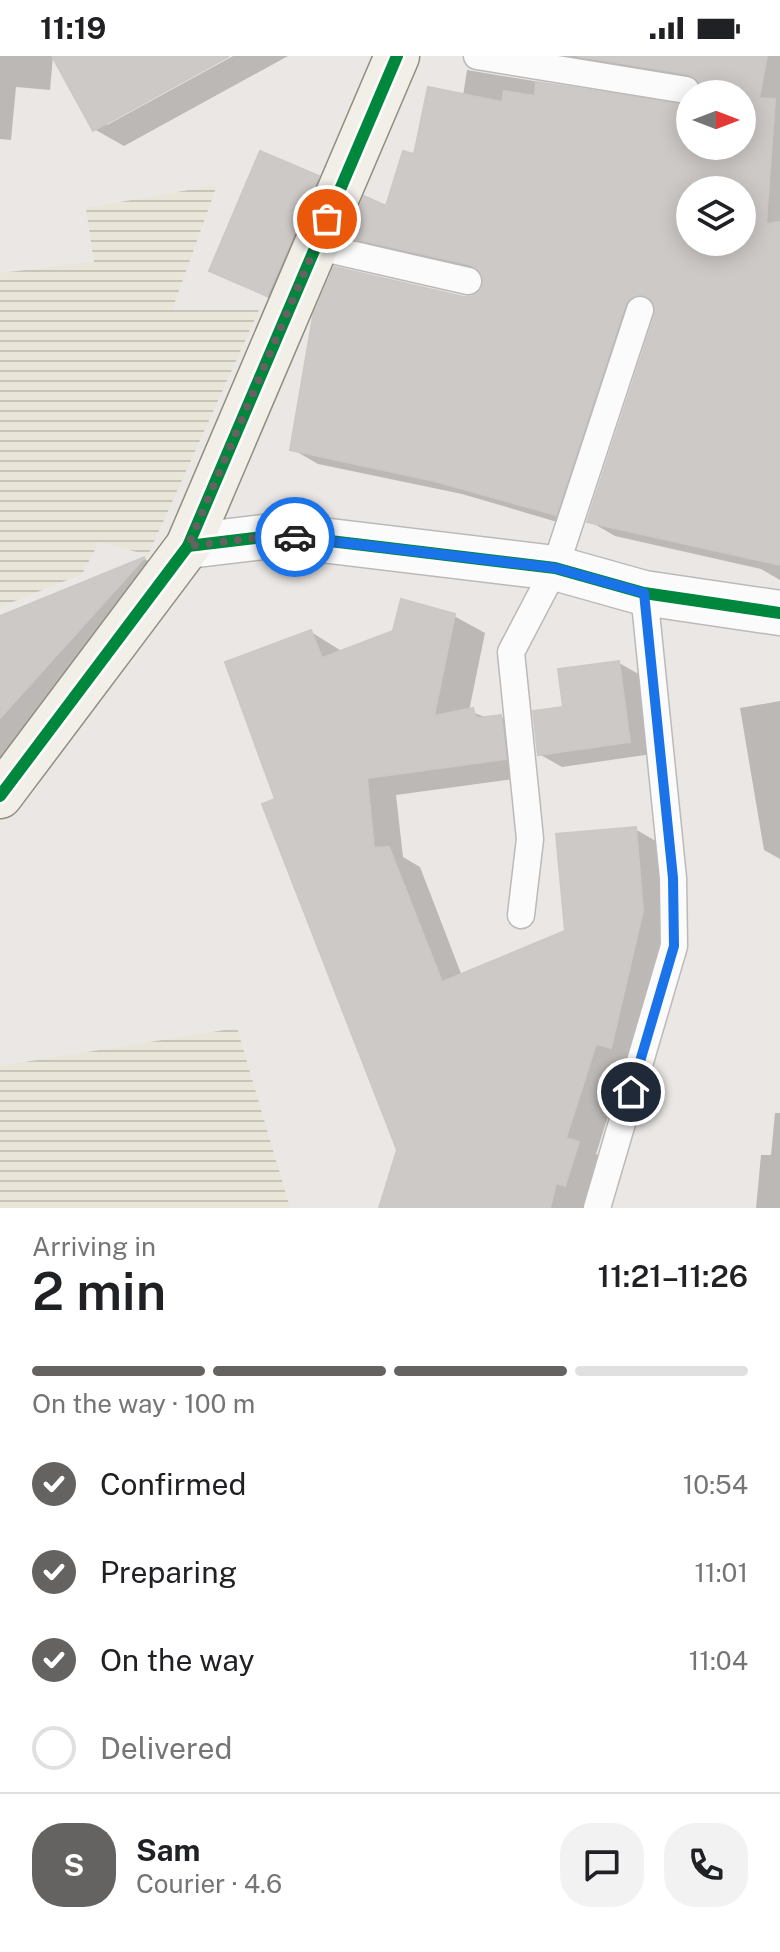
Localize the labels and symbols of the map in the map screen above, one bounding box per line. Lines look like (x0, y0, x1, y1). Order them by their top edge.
north arrow (676, 80, 756, 160)
pin (293, 185, 361, 253)
courier (255, 497, 335, 577)
pin (597, 1058, 665, 1126)

